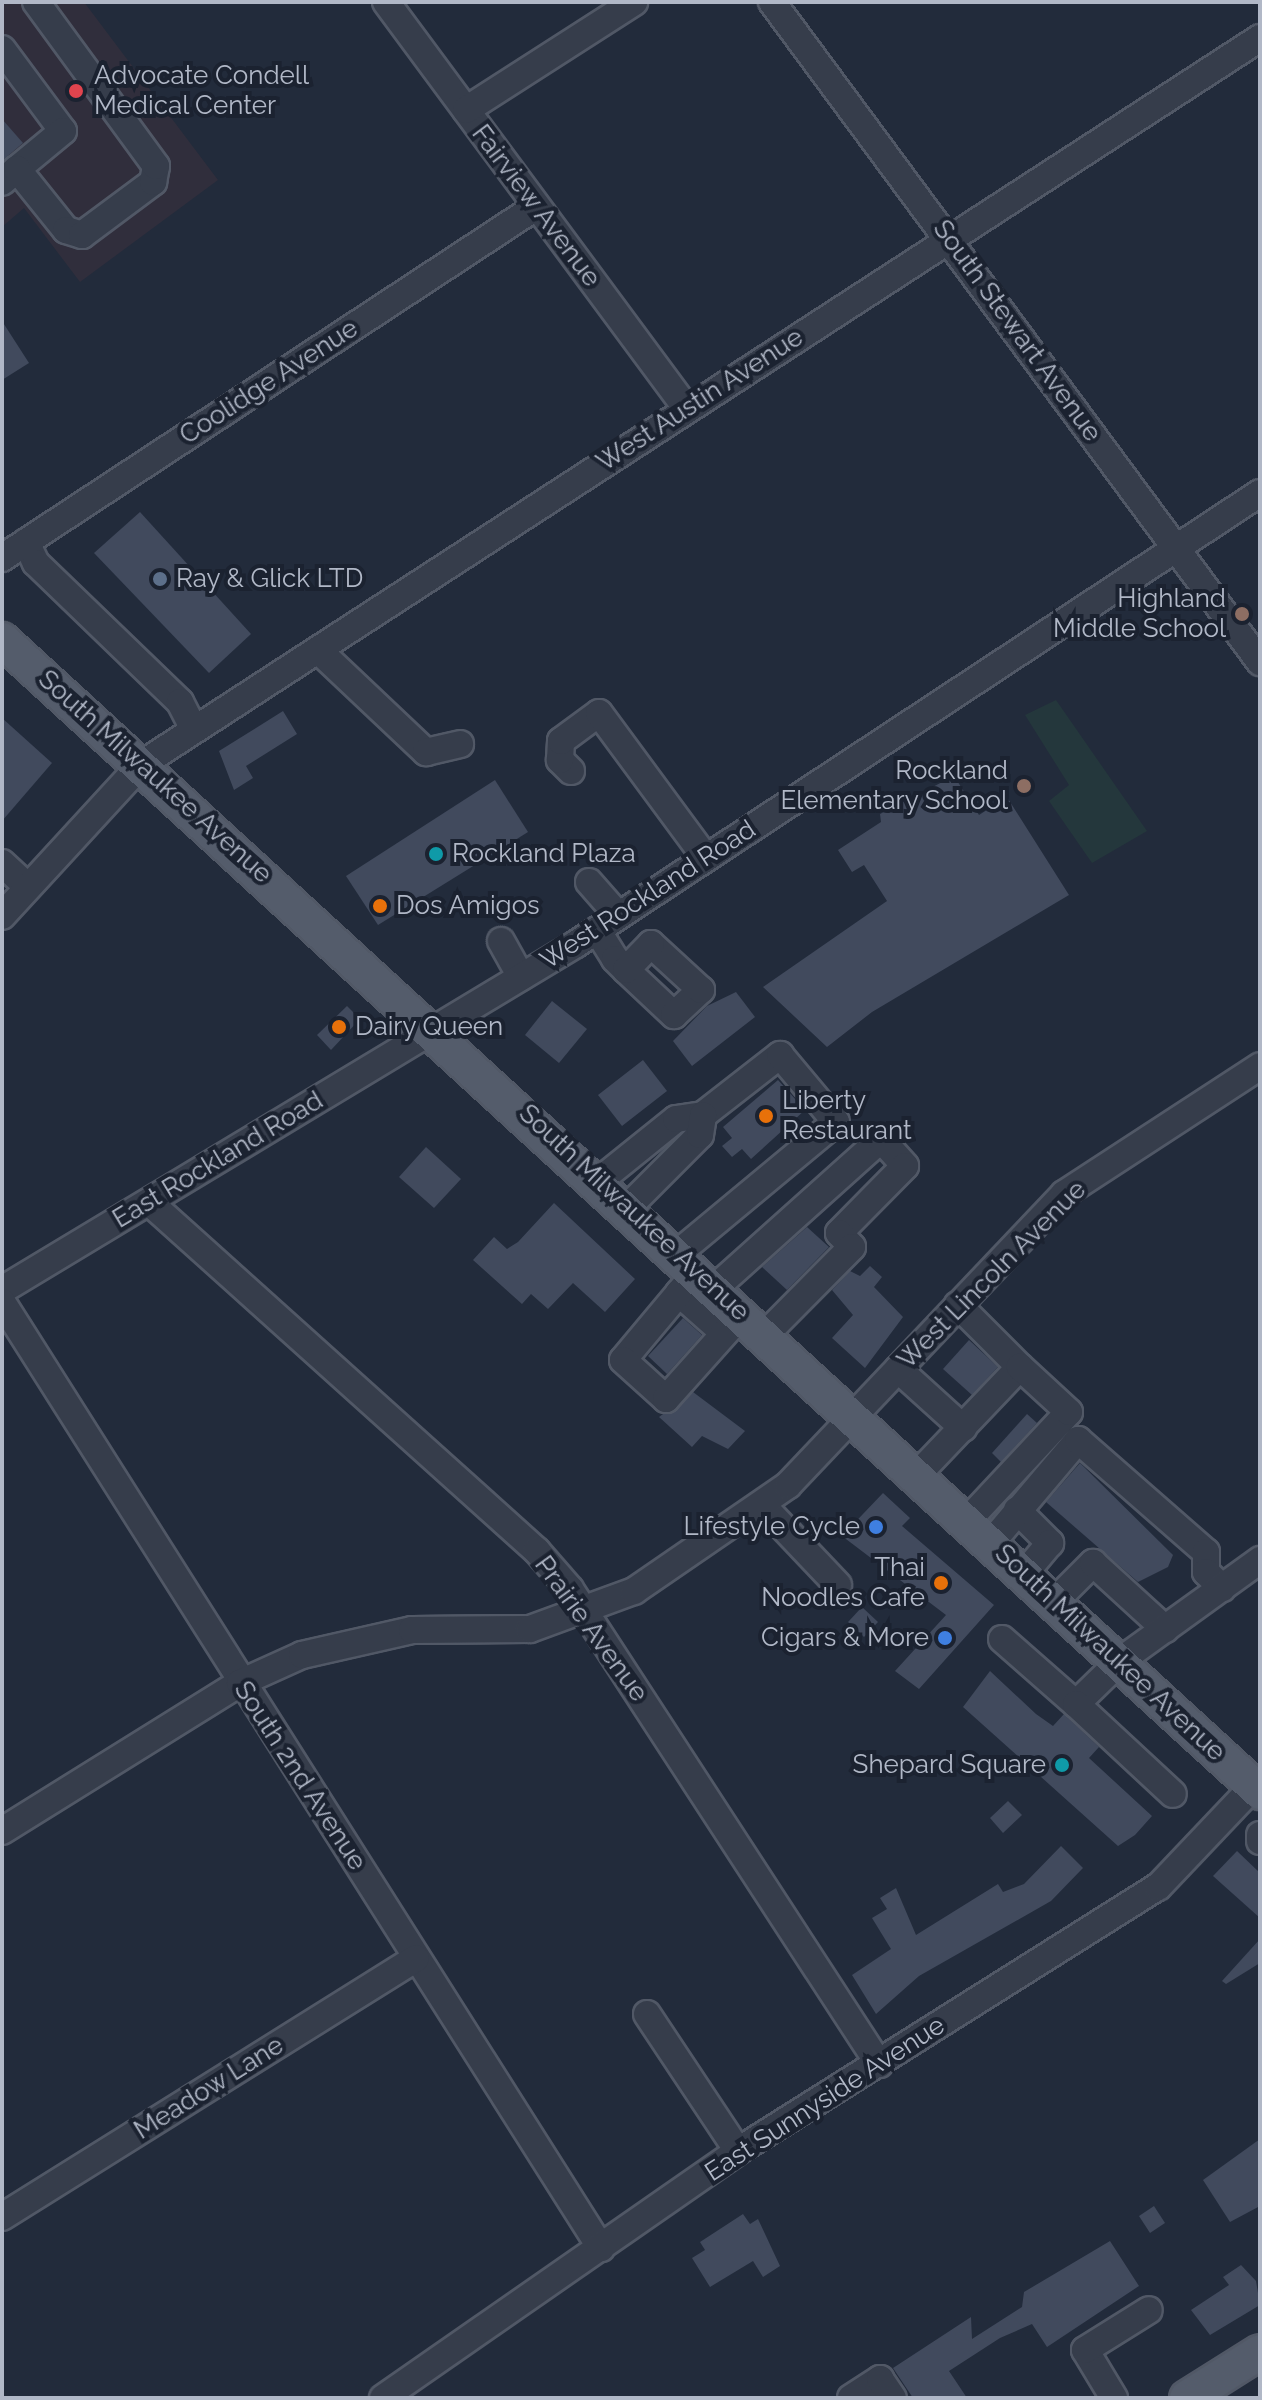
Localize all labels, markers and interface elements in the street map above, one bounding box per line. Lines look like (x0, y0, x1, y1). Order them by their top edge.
place label: Advocate Condell Medical Center (94, 60, 309, 122)
marker: Advocate Condell Medical Center (65, 80, 87, 102)
street label: Fairview Avenue (465, 118, 607, 294)
street label: South Stewart Avenue (926, 214, 1108, 448)
street label: Coolidge Avenue (174, 313, 364, 451)
street label: West Austin Avenue (590, 321, 810, 479)
place label: Ray & Glick LTD (176, 563, 364, 595)
marker: Ray & Glick LTD (151, 570, 169, 588)
place label: Highland Middle School (1053, 583, 1226, 644)
marker: Highland Middle School (1233, 605, 1251, 623)
street label: South Milwaukee Avenue (32, 664, 278, 890)
place label: Rockland Elementary School (780, 755, 1008, 816)
marker: Rockland Elementary School (1015, 777, 1033, 795)
street label: West Rockland Road (535, 814, 761, 976)
place label: Rockland Plaza (452, 838, 636, 870)
marker: Rockland Plaza (427, 845, 445, 863)
place label: Dos Amigos (396, 890, 540, 922)
marker: Dos Amigos (371, 897, 389, 915)
place label: Dairy Queen (355, 1011, 504, 1043)
marker: Dairy Queen (330, 1018, 348, 1036)
street label: East Rockland Road (107, 1085, 329, 1235)
place label: Liberty Restaurant (782, 1085, 912, 1146)
street label: South Milwaukee Avenue (512, 1098, 756, 1328)
marker: Liberty Restaurant (757, 1107, 775, 1125)
street label: West Lincoln Avenue (891, 1174, 1093, 1376)
place label: Lifestyle Cycle (683, 1511, 860, 1543)
marker: Lifestyle Cycle (867, 1518, 885, 1536)
street label: South Milwaukee Avenue (988, 1538, 1232, 1768)
street label: Prairie Avenue (528, 1550, 654, 1708)
place label: Thai Noodles Cafe (761, 1552, 925, 1614)
marker: Thai Noodles Cafe (932, 1574, 950, 1592)
place label: Cigars & More (761, 1622, 929, 1654)
marker: Cigars & More (936, 1629, 954, 1647)
street label: South 2nd Avenue (227, 1675, 373, 1877)
place label: Shepard Square (853, 1749, 1046, 1781)
marker: Shepard Square (1053, 1756, 1071, 1774)
street label: East Sunnyside Avenue (699, 2010, 951, 2188)
street label: Meadow Lane (128, 2030, 290, 2146)

